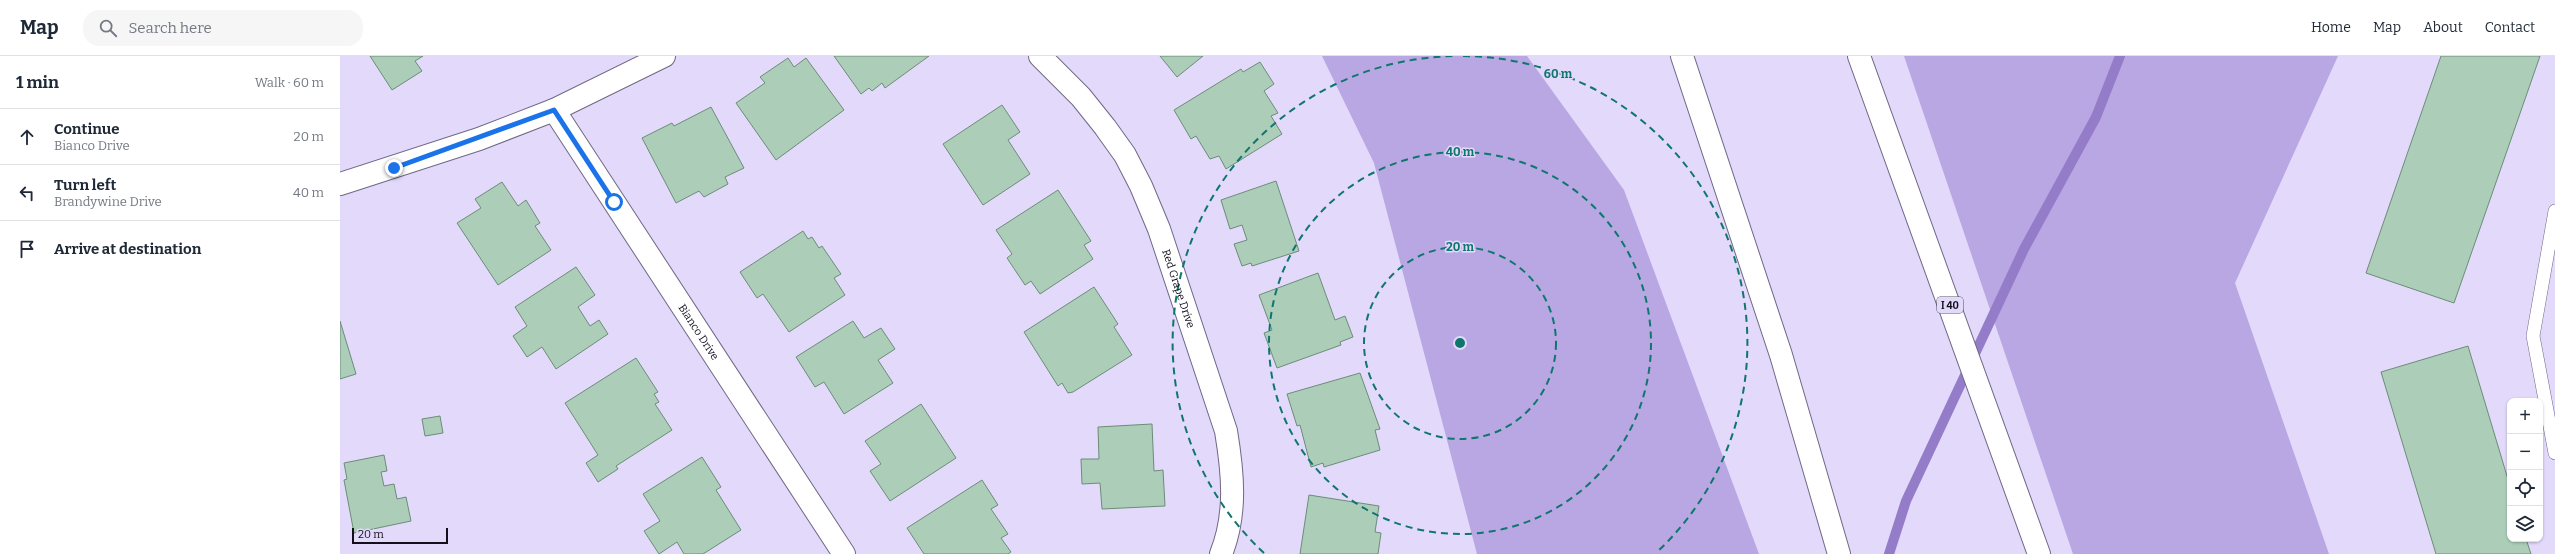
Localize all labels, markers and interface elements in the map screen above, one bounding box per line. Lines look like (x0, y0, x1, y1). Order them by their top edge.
search box (83, 10, 363, 46)
text: Map (20, 16, 59, 39)
icon: search (97, 17, 119, 39)
text: Search here (129, 19, 212, 37)
text: Home (2311, 19, 2351, 36)
text: Map (2373, 19, 2401, 36)
text: About (2423, 19, 2463, 36)
text: Contact (2485, 19, 2535, 36)
text: 60 m (1544, 67, 1573, 81)
text: 1 min (16, 72, 59, 93)
text: Walk · 60 m (255, 75, 324, 90)
text: Continue (54, 120, 120, 138)
icon: ahead (16, 126, 38, 148)
text: 20 m (294, 129, 324, 144)
text: Bianco Drive (54, 138, 130, 153)
text: 40 m (1446, 145, 1475, 159)
route end (385, 159, 403, 177)
text: Turn left (54, 176, 116, 194)
icon: left (16, 182, 38, 204)
text: 40 m (293, 185, 324, 200)
route start (605, 193, 623, 211)
text: Brandywine Drive (54, 194, 162, 209)
icon: arrive (16, 238, 38, 260)
text: Arrive at destination (54, 240, 201, 258)
text: 20 m (1446, 240, 1475, 254)
street label: Red Grape Drive (1159, 248, 1197, 330)
road number: I 40 (1937, 297, 1963, 313)
street label: Bianco Drive (676, 302, 721, 363)
centre of rings (1453, 336, 1467, 350)
map controls (2507, 398, 2543, 542)
button: + (2507, 398, 2543, 434)
button: − (2507, 434, 2543, 470)
button: locate (2507, 470, 2543, 506)
button: layers (2507, 506, 2543, 542)
scale bar (352, 526, 448, 545)
text: 20 m (358, 528, 384, 541)

